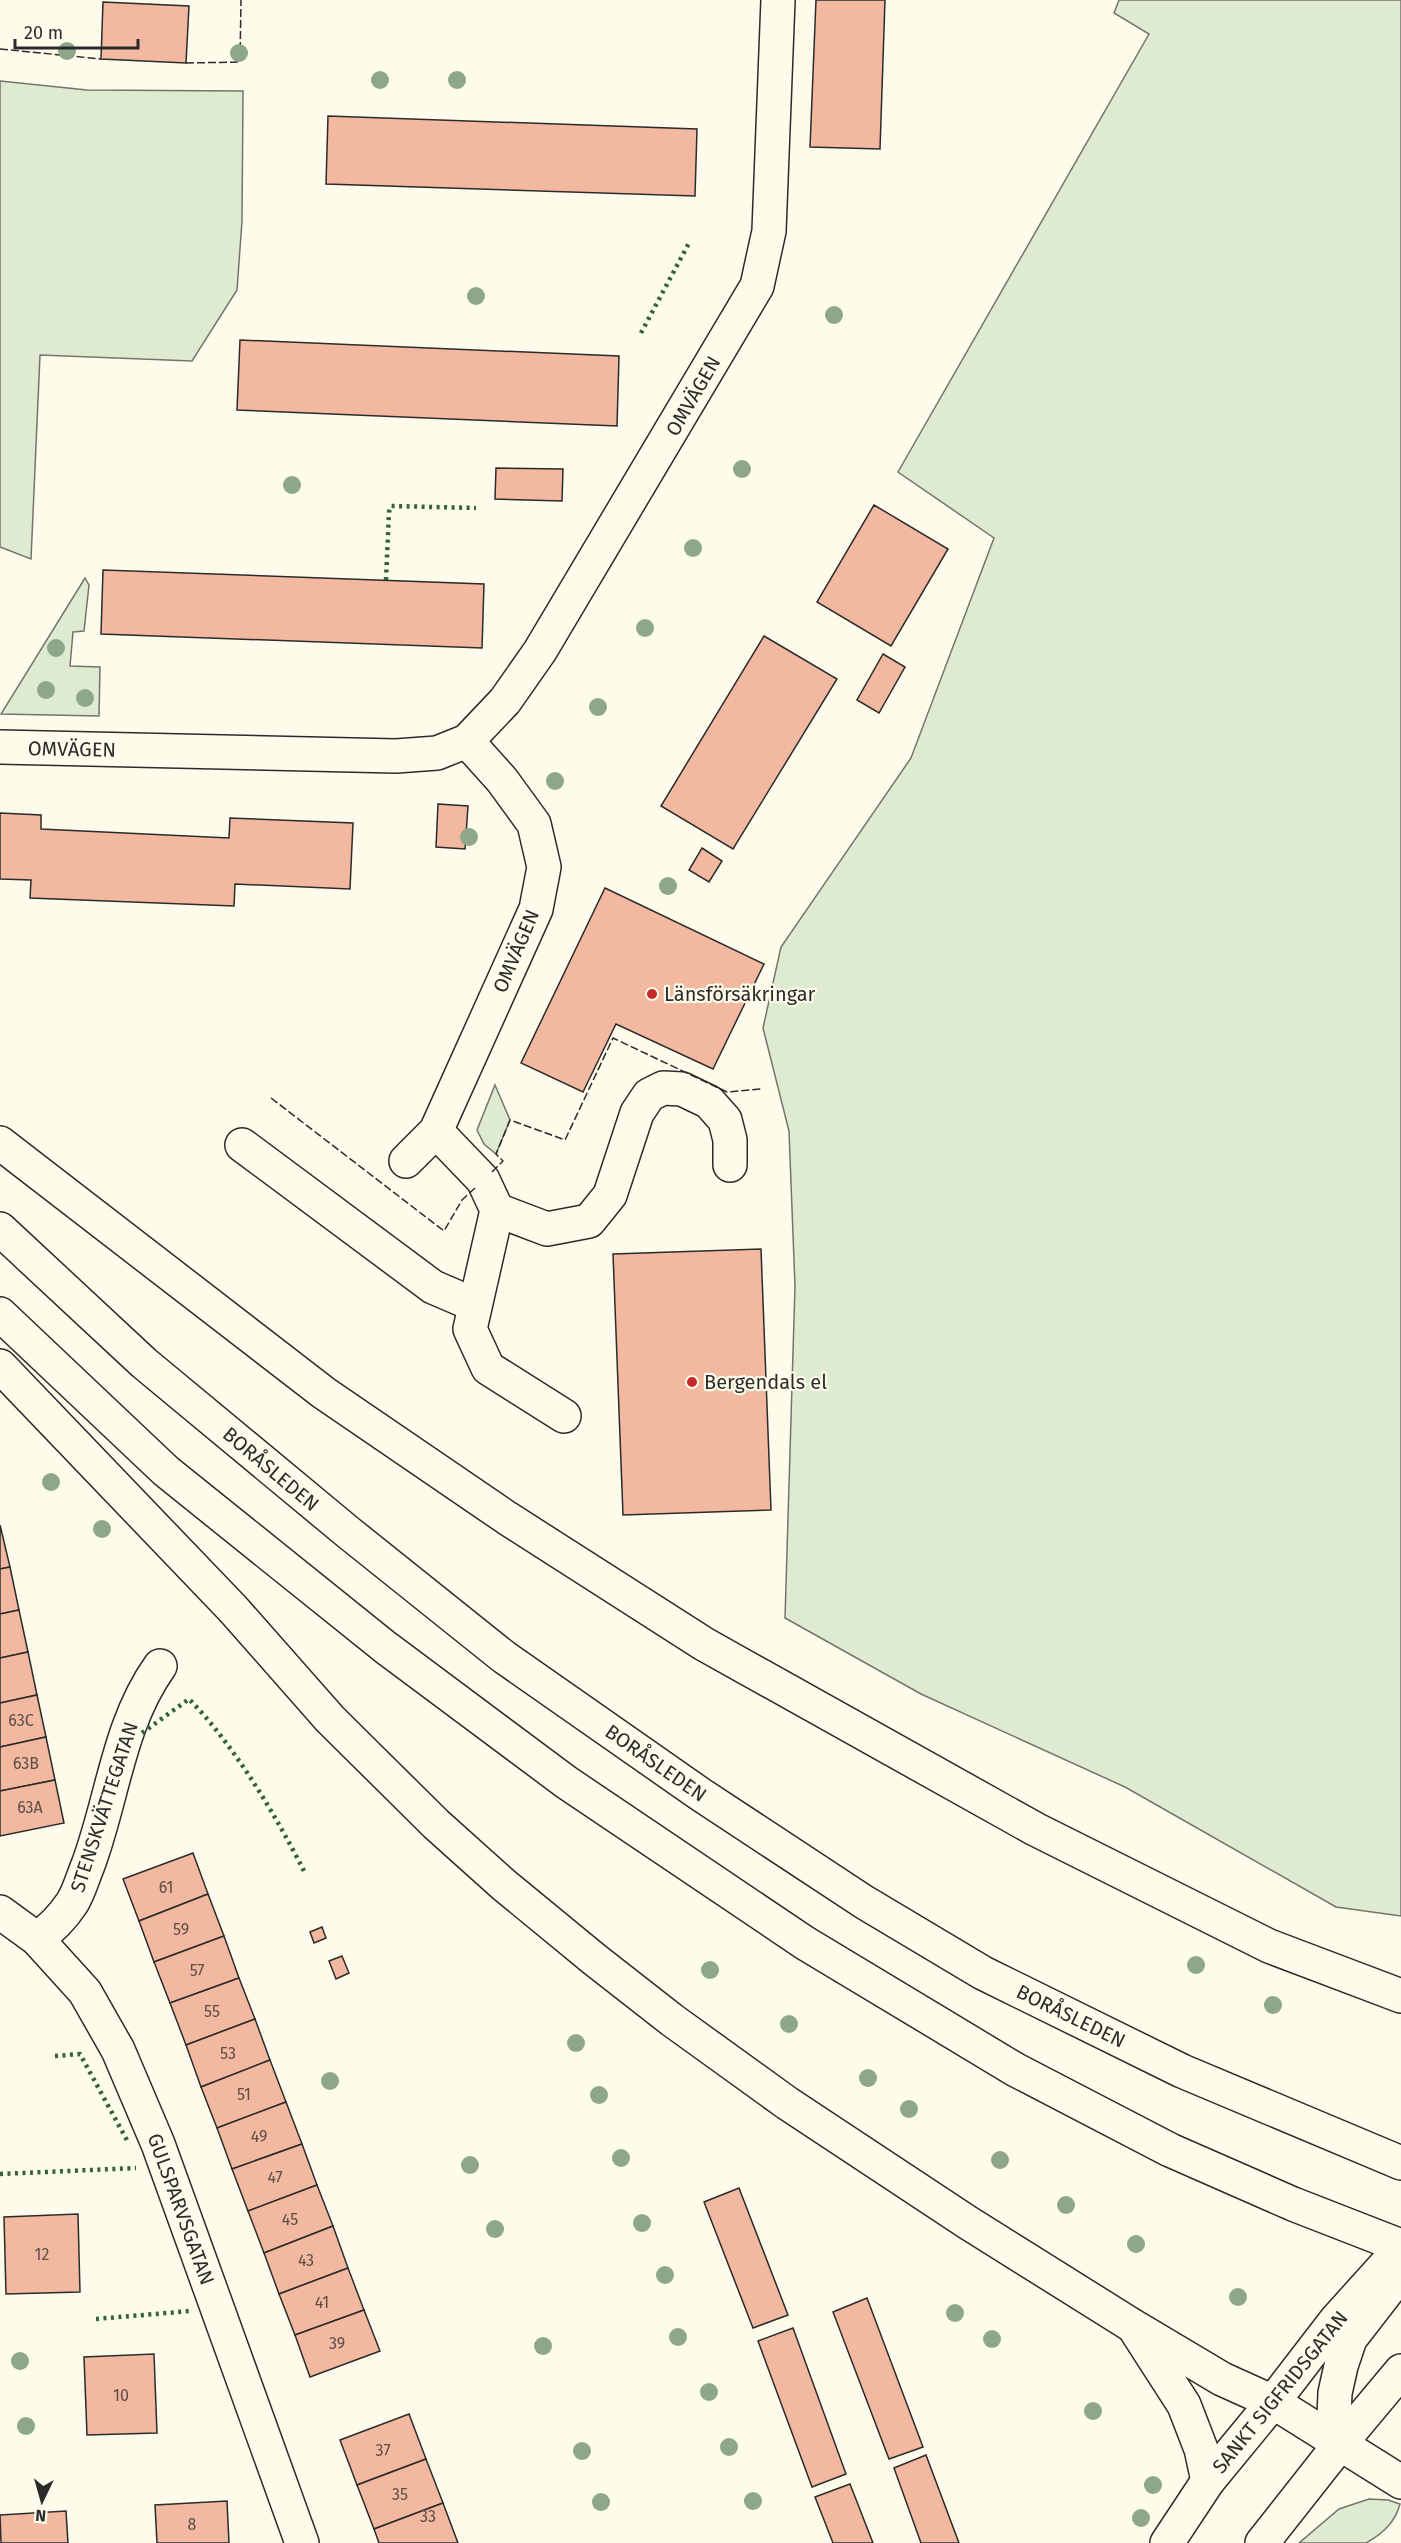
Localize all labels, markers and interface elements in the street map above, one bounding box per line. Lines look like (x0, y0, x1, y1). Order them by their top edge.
scale bar (15, 12, 138, 50)
text: 20 m (24, 22, 63, 44)
street label: OMVÄGEN (661, 352, 725, 440)
street label: OMVÄGEN (28, 736, 116, 762)
street label: OMVÄGEN (488, 906, 544, 996)
place label: Länsförsäkringar (664, 982, 816, 1006)
marker: Länsförsäkringar (645, 987, 659, 1001)
place label: Bergendals el (704, 1370, 827, 1394)
marker: Bergendals el (685, 1375, 699, 1389)
street label: BORÅSLEDEN (218, 1421, 325, 1516)
house number: 63C (8, 1711, 34, 1730)
street label: BORÅSLEDEN (601, 1718, 712, 1807)
street label: STENSKVÄTTEGATAN (65, 1719, 143, 1895)
house number: 63B (13, 1754, 39, 1773)
house number: 63A (17, 1798, 44, 1817)
house number: 61 (159, 1878, 173, 1897)
house number: 59 (173, 1920, 189, 1939)
house number: 57 (190, 1961, 204, 1980)
street label: BORÅSLEDEN (1013, 1978, 1130, 2053)
house number: 55 (204, 2002, 220, 2021)
house number: 53 (220, 2044, 236, 2063)
house number: 51 (237, 2085, 251, 2104)
house number: 49 (251, 2127, 267, 2146)
street label: GULSPARVSGATAN (142, 2130, 220, 2288)
house number: 47 (267, 2168, 283, 2187)
house number: 45 (282, 2210, 298, 2229)
house number: 12 (35, 2245, 49, 2264)
house number: 43 (298, 2251, 314, 2270)
house number: 41 (315, 2293, 329, 2312)
street label: SANKT SIGFRIDSGATAN (1207, 2306, 1353, 2478)
house number: 39 (329, 2334, 345, 2353)
house number: 10 (113, 2386, 129, 2405)
house number: 37 (375, 2441, 391, 2460)
north arrow (12, 2471, 72, 2531)
house number: 35 (392, 2485, 408, 2504)
text: N (35, 2506, 47, 2525)
house number: 33 (420, 2507, 436, 2526)
house number: 8 (188, 2515, 197, 2534)

